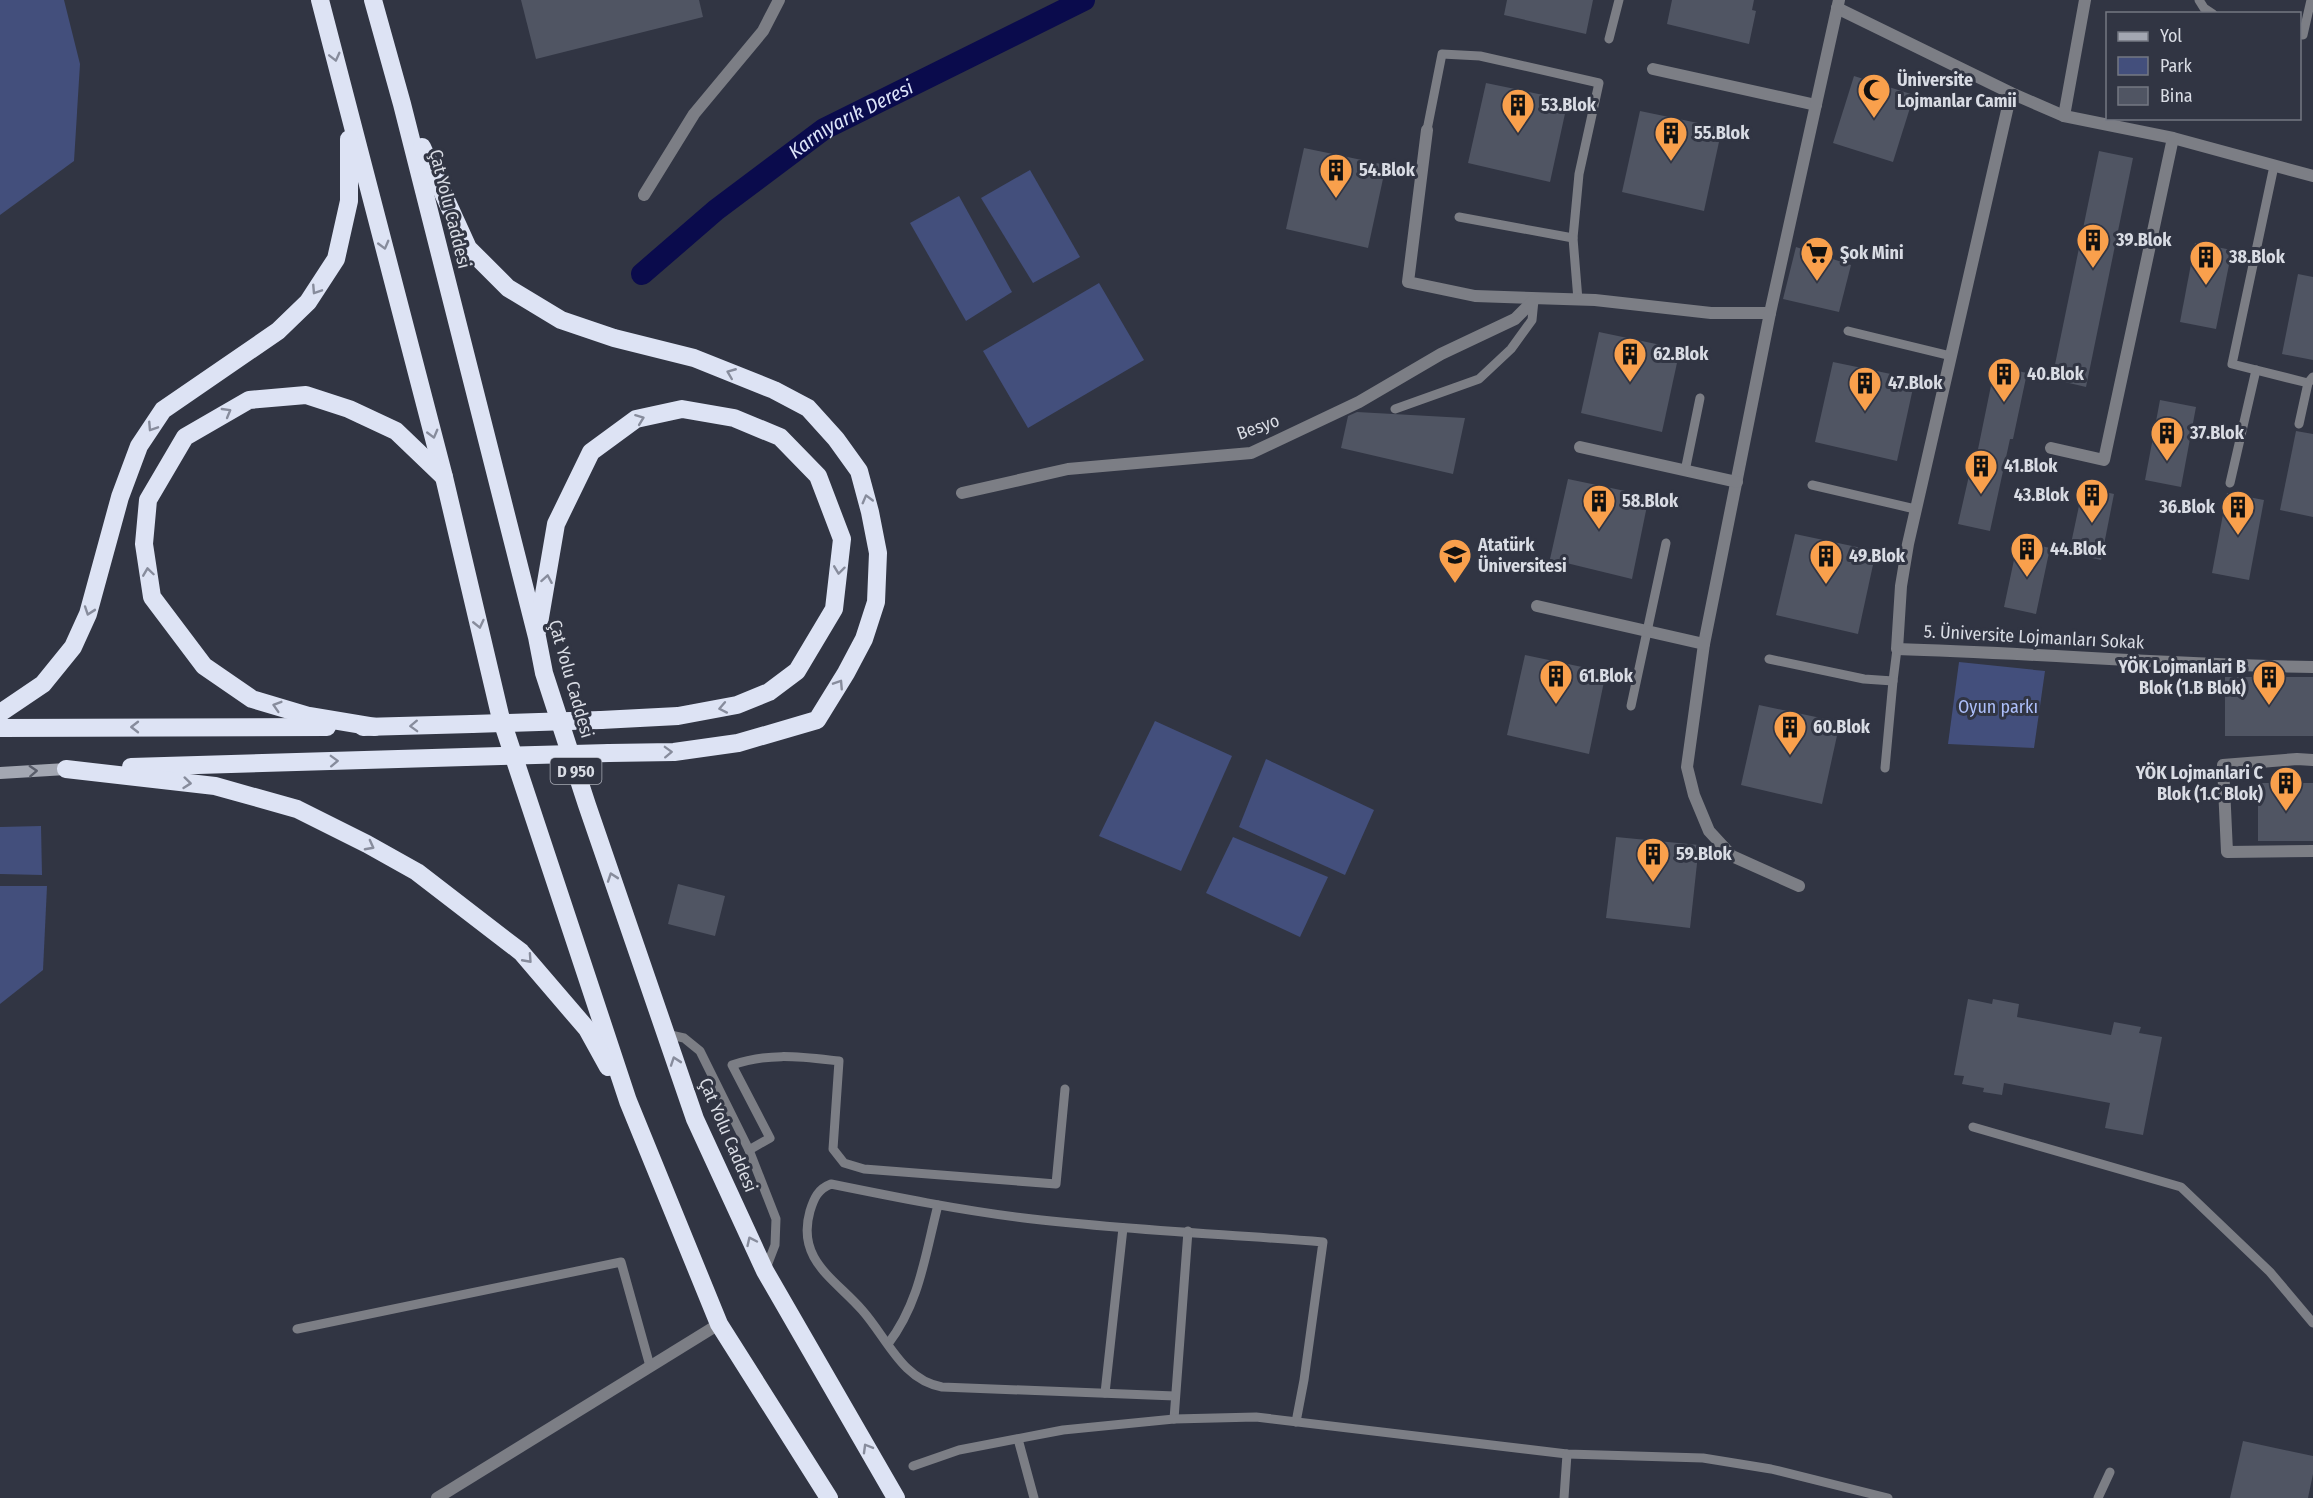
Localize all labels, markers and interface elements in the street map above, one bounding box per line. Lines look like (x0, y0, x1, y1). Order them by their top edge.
legend (2106, 12, 2301, 120)
text: Yol (2160, 25, 2182, 47)
one-way arrow (327, 51, 340, 61)
text: Park (2160, 55, 2193, 77)
place label: Üniversite Lojmanlar Camii (1897, 69, 2017, 112)
mosque icon: Üniversite Lojmanlar Camii (1856, 72, 1892, 119)
water label: Karnıyarık Deresi (784, 75, 917, 164)
text: Bina (2160, 85, 2193, 107)
building icon: 53.Blok (1500, 87, 1536, 134)
place label: 53.Blok (1541, 94, 1597, 116)
building icon: 55.Blok (1653, 115, 1689, 162)
place label: 55.Blok (1694, 122, 1750, 144)
street label: Çat Yolu Caddesi (425, 147, 475, 271)
building icon: 54.Blok (1318, 152, 1354, 199)
place label: 54.Blok (1359, 159, 1416, 181)
building icon: 39.Blok (2075, 222, 2111, 269)
place label: 39.Blok (2115, 229, 2172, 251)
supermarket icon: Şok Mini (1799, 235, 1835, 282)
building icon: 38.Blok (2188, 239, 2224, 286)
one-way arrow (376, 240, 389, 250)
place label: Şok Mini (1840, 242, 1904, 264)
place label: 38.Blok (2228, 246, 2286, 268)
one-way arrow (311, 284, 323, 294)
building icon: 62.Blok (1612, 336, 1648, 383)
place label: 62.Blok (1653, 343, 1709, 365)
building icon: 40.Blok (1986, 356, 2022, 403)
place label: 40.Blok (2027, 363, 2085, 385)
building icon: 47.Blok (1847, 365, 1883, 412)
one-way arrow (726, 368, 737, 380)
place label: 47.Blok (1888, 372, 1943, 394)
one-way arrow (221, 408, 231, 420)
street label: Besyo (1234, 409, 1282, 445)
one-way arrow (634, 414, 644, 427)
building icon: 37.Blok (2149, 415, 2185, 462)
one-way arrow (148, 420, 159, 431)
place label: 37.Blok (2189, 422, 2245, 444)
one-way arrow (426, 428, 438, 439)
building icon: 41.Blok (1963, 448, 1999, 495)
place label: 41.Blok (2004, 455, 2058, 477)
building icon: 43.Blok (2074, 477, 2110, 524)
building icon: 58.Blok (1581, 483, 1617, 530)
place label: 43.Blok (2014, 484, 2070, 506)
building icon: 36.Blok (2220, 489, 2256, 536)
place label: 58.Blok (1622, 490, 1679, 512)
one-way arrow (861, 494, 874, 504)
place label: 36.Blok (2158, 496, 2216, 518)
building icon: 44.Blok (2009, 531, 2045, 578)
place label: Atatürk Üniversitesi (1477, 534, 1567, 577)
school or university icon: Atatürk Üniversitesi (1437, 537, 1473, 584)
building icon: 49.Blok (1808, 538, 1844, 585)
place label: 44.Blok (2050, 538, 2107, 560)
place label: 49.Blok (1849, 545, 1906, 567)
one-way arrow (833, 565, 845, 575)
one-way arrow (143, 568, 155, 577)
one-way arrow (540, 575, 552, 584)
one-way arrow (83, 605, 96, 615)
street label: Çat Yolu Caddesi (544, 617, 598, 741)
one-way arrow (471, 618, 484, 628)
street label: 5. Üniversite Lojmanları Sokak (1923, 620, 2145, 654)
place label: YÖK Lojmanlari B Blok (1.B Blok) (2117, 656, 2247, 699)
building icon: 61.Blok (1538, 658, 1574, 705)
building icon: YÖK Lojmanlari B Blok (1.B Blok) (2251, 659, 2287, 706)
place label: 61.Blok (1579, 665, 1634, 687)
one-way arrow (832, 680, 843, 691)
park label: Oyun parkı (1958, 696, 2038, 718)
one-way arrow (272, 701, 282, 713)
one-way arrow (719, 701, 729, 714)
building icon: 60.Blok (1772, 709, 1808, 756)
place label: 60.Blok (1813, 716, 1871, 738)
one-way arrow (409, 719, 418, 732)
one-way arrow (130, 721, 139, 733)
one-way arrow (663, 745, 672, 758)
one-way arrow (330, 755, 339, 767)
road number: D 950 (550, 758, 602, 784)
place label: YÖK Lojmanlari C Blok (1.C Blok) (2135, 762, 2264, 805)
one-way arrow (29, 765, 38, 778)
building icon: YÖK Lojmanlari C Blok (1.C Blok) (2268, 765, 2304, 812)
one-way arrow (182, 776, 191, 788)
building icon: 59.Blok (1635, 836, 1671, 883)
one-way arrow (363, 839, 374, 850)
place label: 59.Blok (1676, 843, 1732, 865)
one-way arrow (606, 872, 619, 883)
one-way arrow (521, 952, 532, 963)
one-way arrow (670, 1056, 683, 1067)
street label: Çat Yolu Caddesi (694, 1075, 762, 1195)
one-way arrow (747, 1236, 759, 1247)
one-way arrow (862, 1444, 874, 1454)

